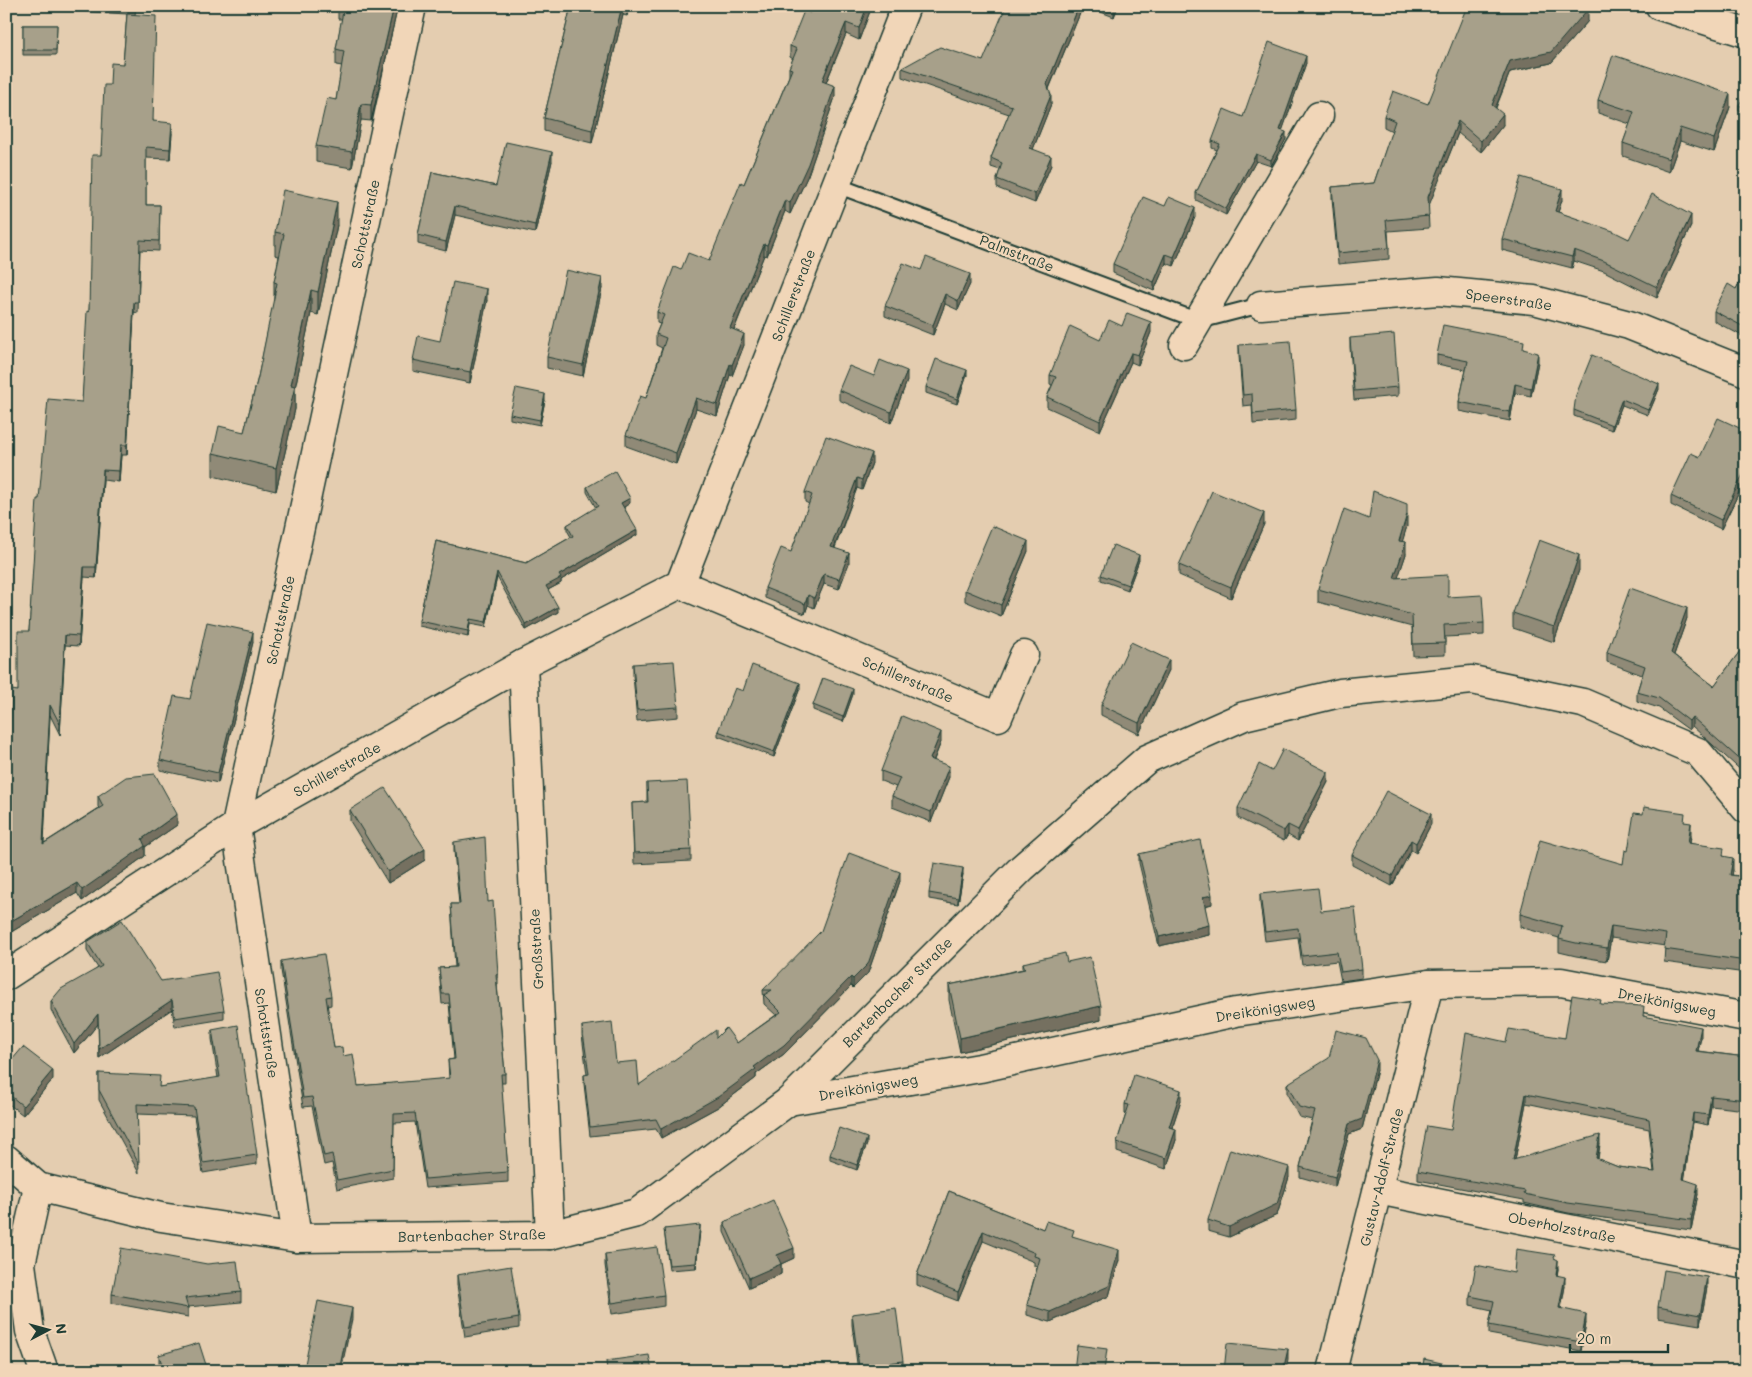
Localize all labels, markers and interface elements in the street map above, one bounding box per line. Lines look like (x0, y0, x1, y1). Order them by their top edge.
street label: Schottstraße (346, 178, 384, 270)
street label: Palmstraße (977, 230, 1057, 276)
street label: Schillerstraße (767, 246, 819, 344)
street label: Speerstraße (1465, 284, 1553, 314)
street label: Schottstraße (261, 574, 299, 666)
street label: Schillerstraße (860, 651, 956, 707)
street label: Schillerstraße (290, 737, 384, 801)
street label: Großstraße (524, 908, 548, 990)
street label: Bartenbacher Straße (838, 933, 956, 1051)
street label: Dreikönigsweg (1616, 983, 1718, 1021)
street label: Schottstraße (251, 987, 283, 1079)
street label: Dreikönigsweg (1214, 992, 1316, 1026)
street label: Dreikönigsweg (817, 1069, 919, 1105)
street label: Gustav-Adolf-Straße (1355, 1106, 1407, 1248)
street label: Oberholzstraße (1506, 1207, 1618, 1247)
street label: Bartenbacher Straße (398, 1224, 546, 1246)
north arrow (22, 1304, 72, 1354)
text: N (51, 1322, 71, 1335)
scale bar (1570, 1322, 1667, 1354)
text: 20 m (1577, 1328, 1611, 1348)

